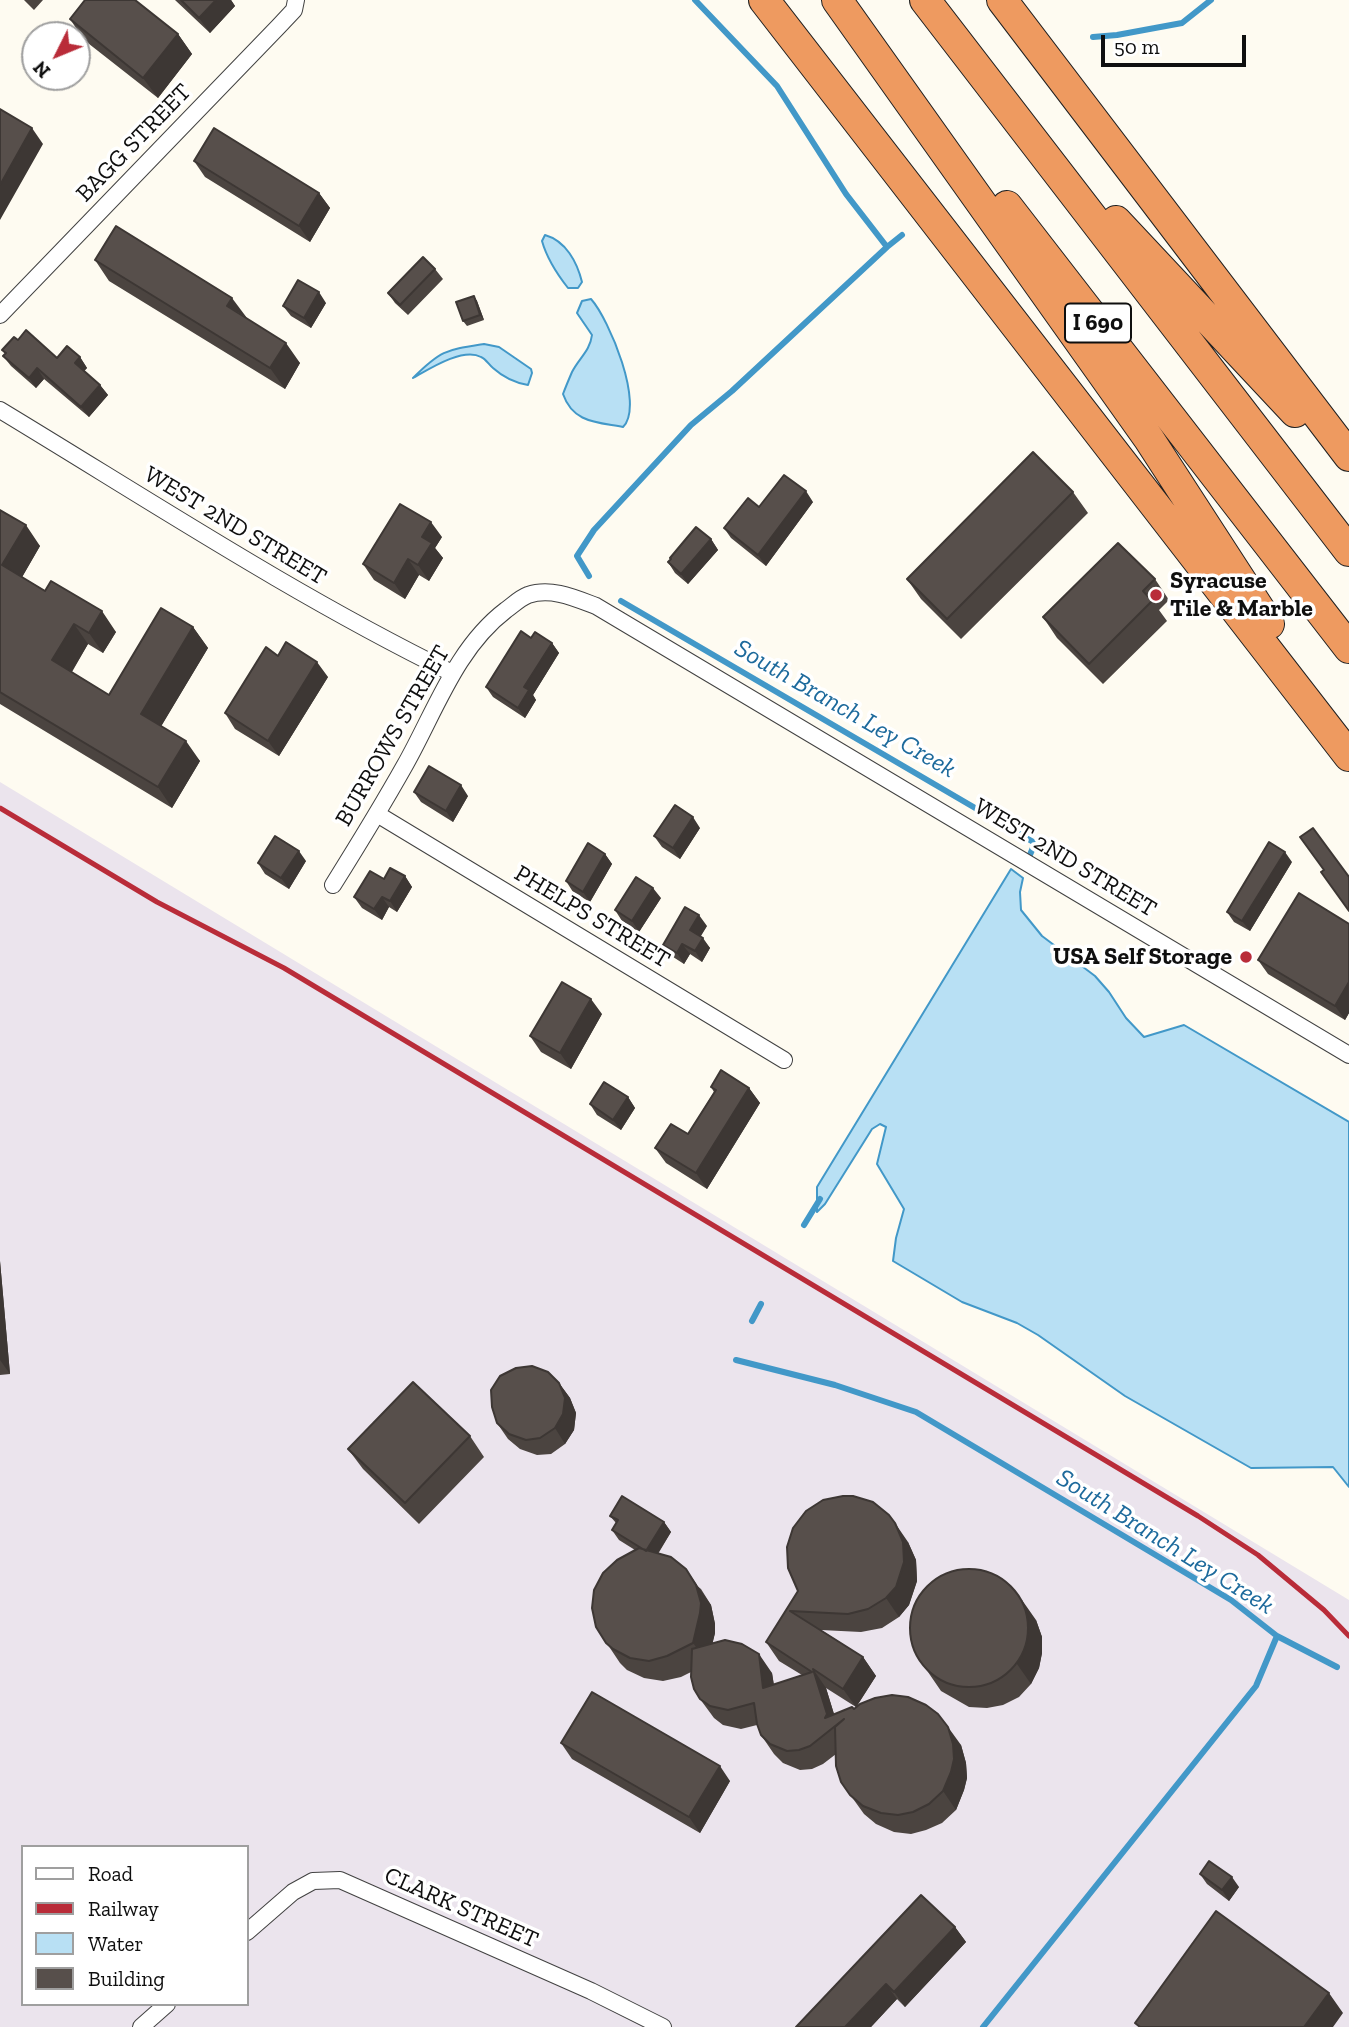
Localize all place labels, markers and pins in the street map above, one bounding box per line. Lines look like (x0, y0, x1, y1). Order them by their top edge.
place label: Syracuse Tile & Marble (1170, 567, 1313, 623)
marker: Syracuse Tile & Marble (1148, 587, 1164, 603)
place label: USA Self Storage (1053, 943, 1232, 971)
marker: USA Self Storage (1238, 949, 1254, 965)

